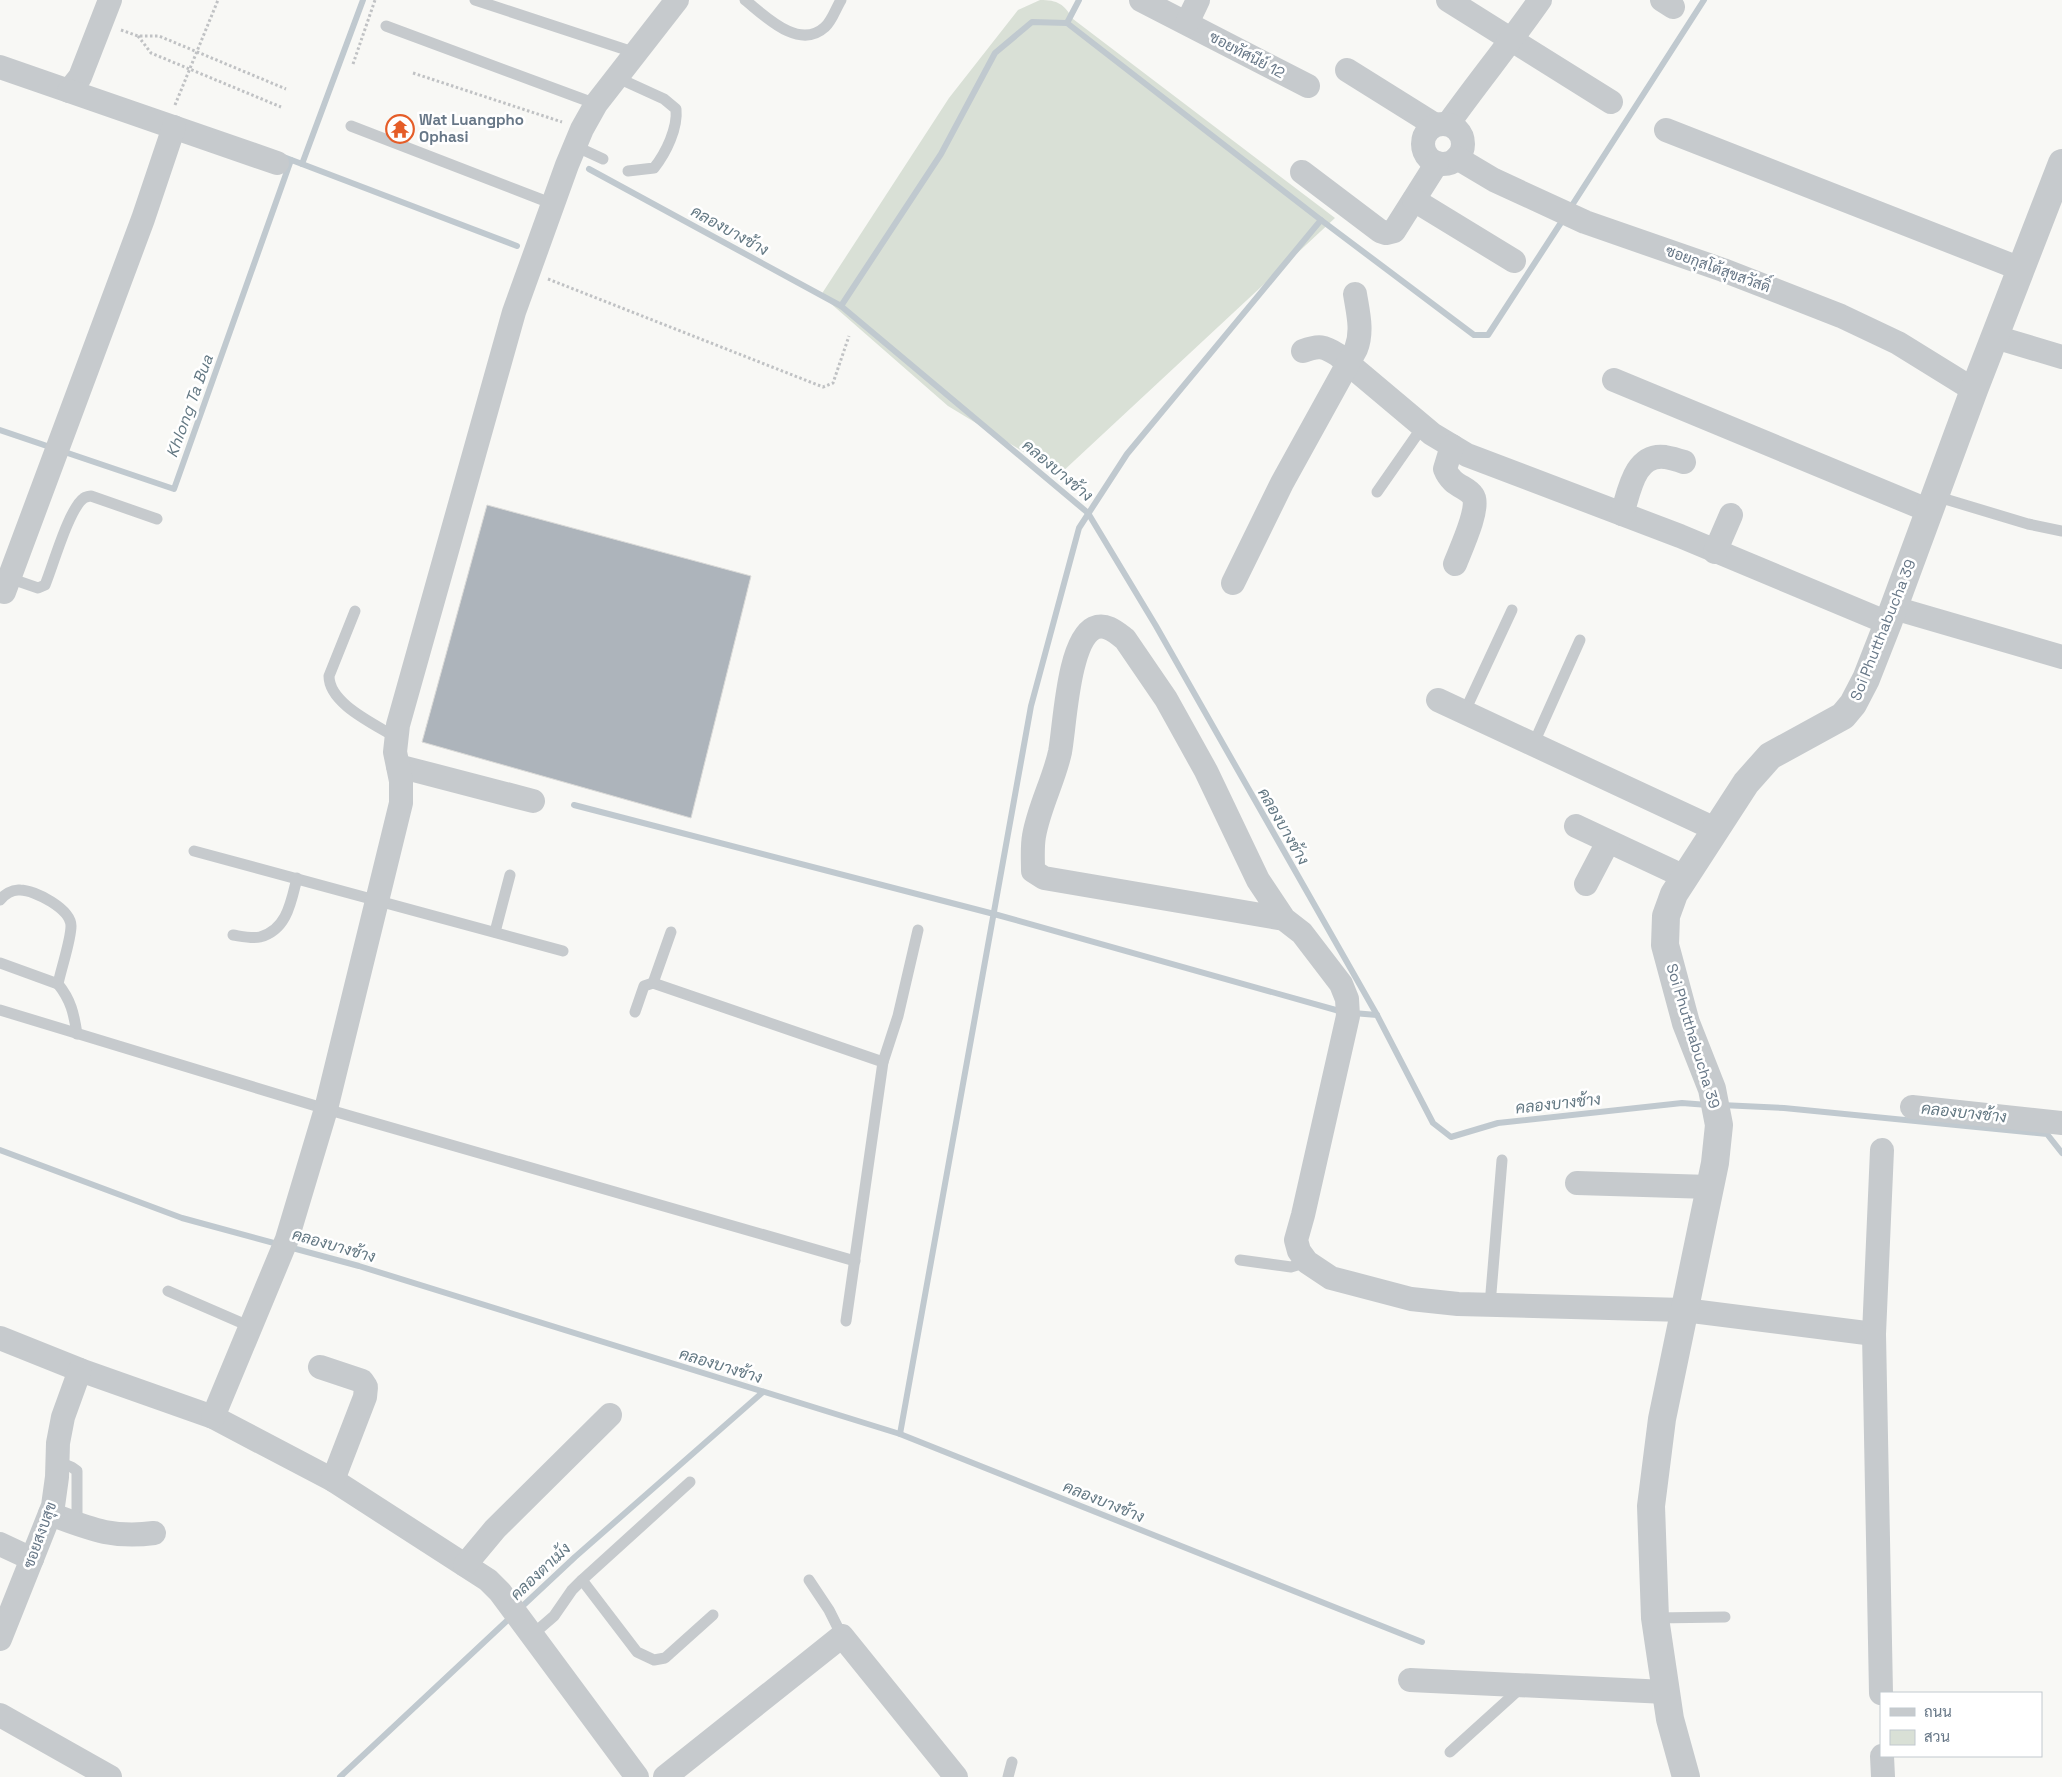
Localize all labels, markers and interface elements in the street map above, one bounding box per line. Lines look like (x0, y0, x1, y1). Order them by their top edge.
street label: ซอยทัศนีย์ 12 (1206, 27, 1288, 82)
place label: Wat Luangpho Ophasi (419, 110, 524, 146)
temple icon: Wat Luangpho Ophasi (385, 114, 415, 144)
water label: คลองบางช้าง (687, 200, 773, 260)
street label: ซอยกุสโต้สุขสวัสดิ์ (1662, 236, 1775, 298)
water label: Khlong Ta Bua (161, 351, 218, 461)
water label: คลองบางช้าง (1018, 434, 1098, 506)
street label: Soi Phutthabucha 39 (1846, 556, 1920, 703)
water label: คลองบางช้าง (1253, 783, 1315, 869)
street label: Soi Phutthabucha 39 (1662, 961, 1725, 1111)
water label: คลองบางช้าง (1514, 1088, 1602, 1118)
water label: คลองบางช้าง (1920, 1097, 2008, 1127)
water label: คลองบางช้าง (290, 1223, 378, 1267)
water label: คลองบางช้าง (677, 1342, 765, 1388)
water label: คลองบางช้าง (1060, 1475, 1148, 1527)
street label: ซอยสงบสุข (19, 1499, 62, 1571)
water label: คลองตาเม้ง (505, 1537, 575, 1605)
legend (1880, 1692, 2042, 1757)
text: ถนน (1924, 1702, 1952, 1721)
text: สวน (1924, 1727, 1950, 1746)

